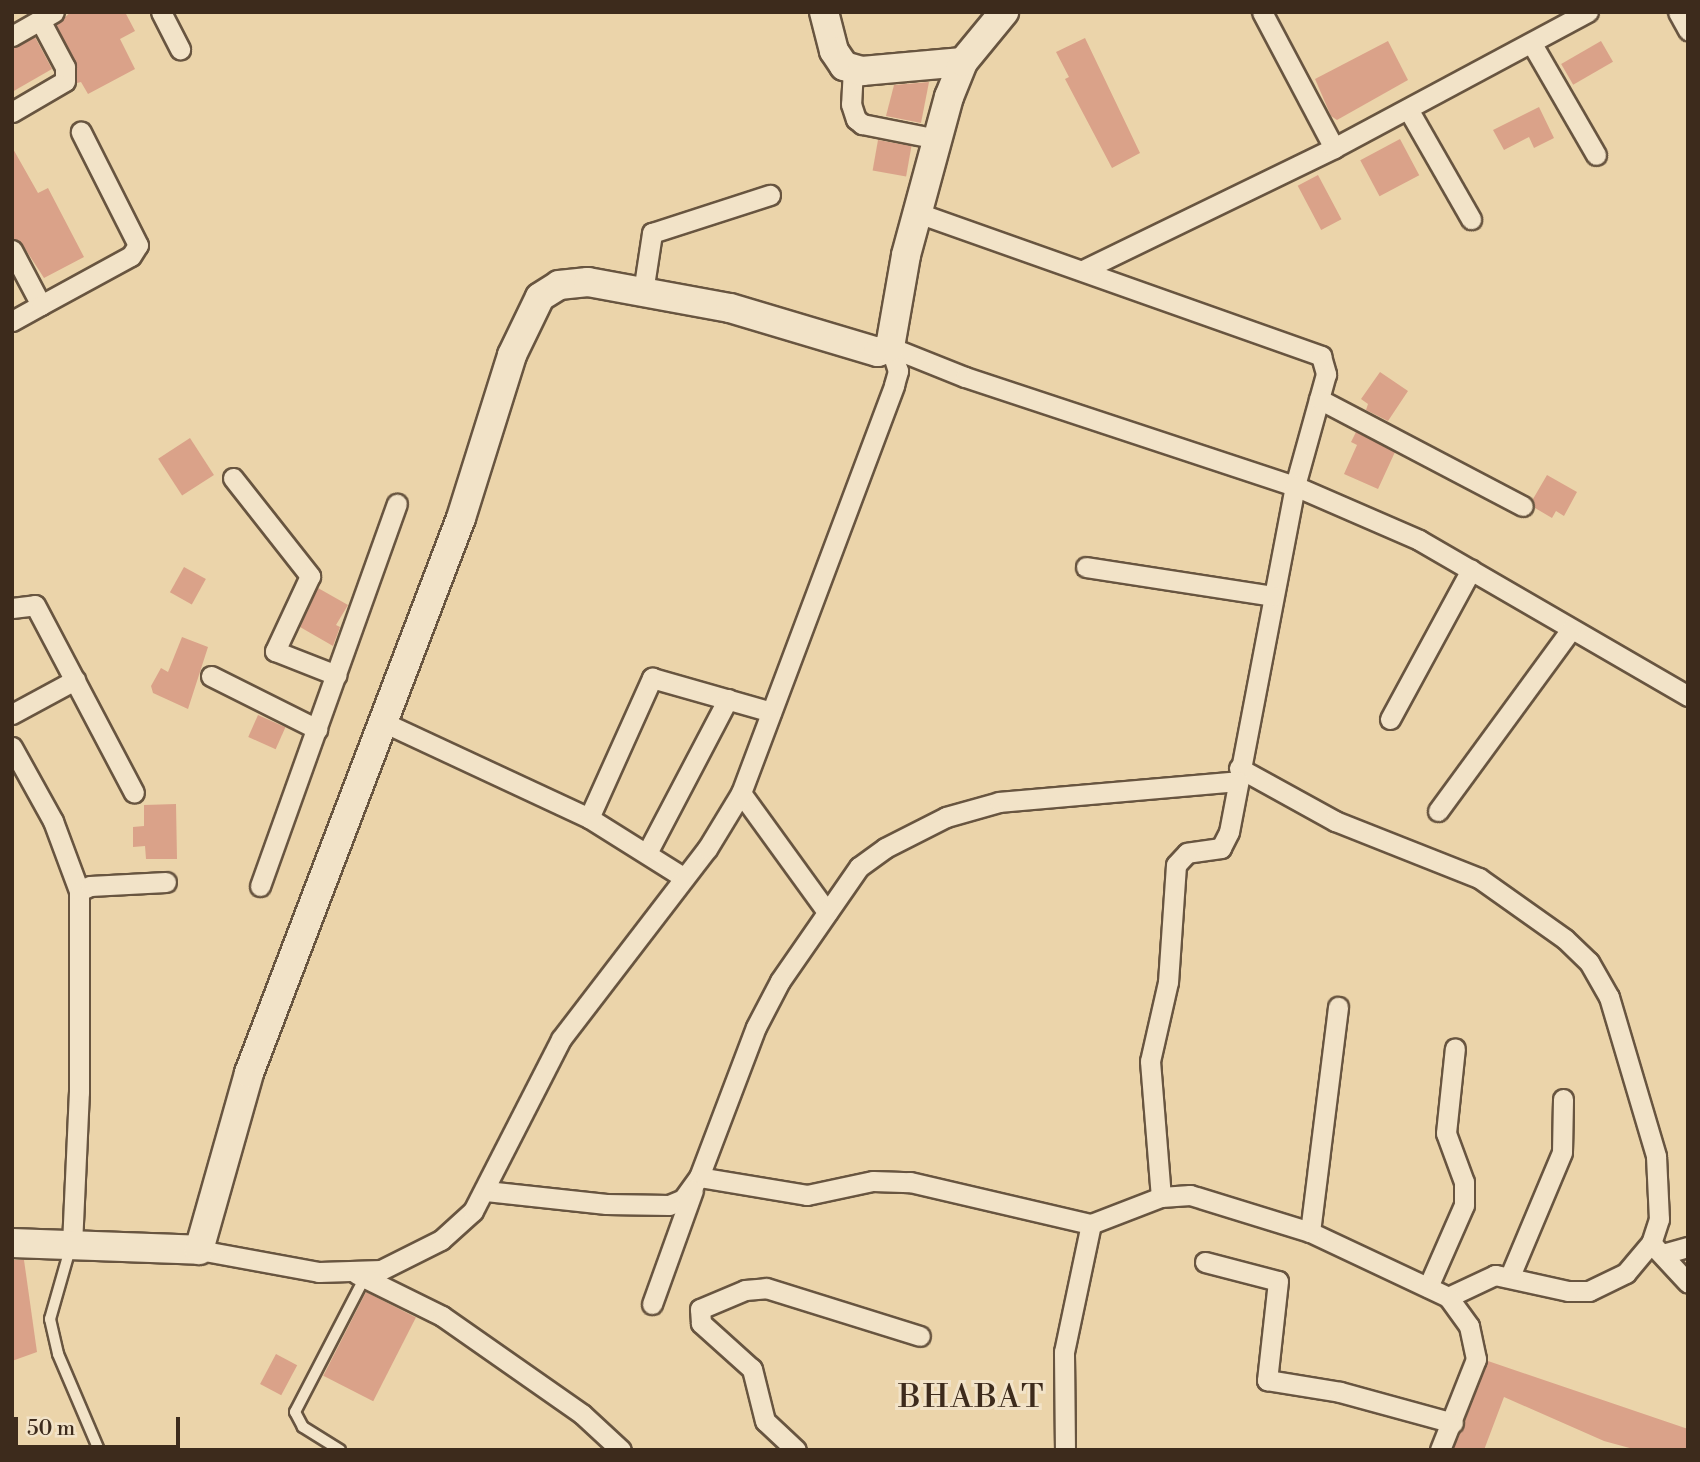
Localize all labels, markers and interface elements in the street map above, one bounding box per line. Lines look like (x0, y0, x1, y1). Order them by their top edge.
district label: BHABAT (899, 1378, 1045, 1416)
scale bar (18, 1402, 184, 1446)
text: 50 m (27, 1416, 75, 1442)

